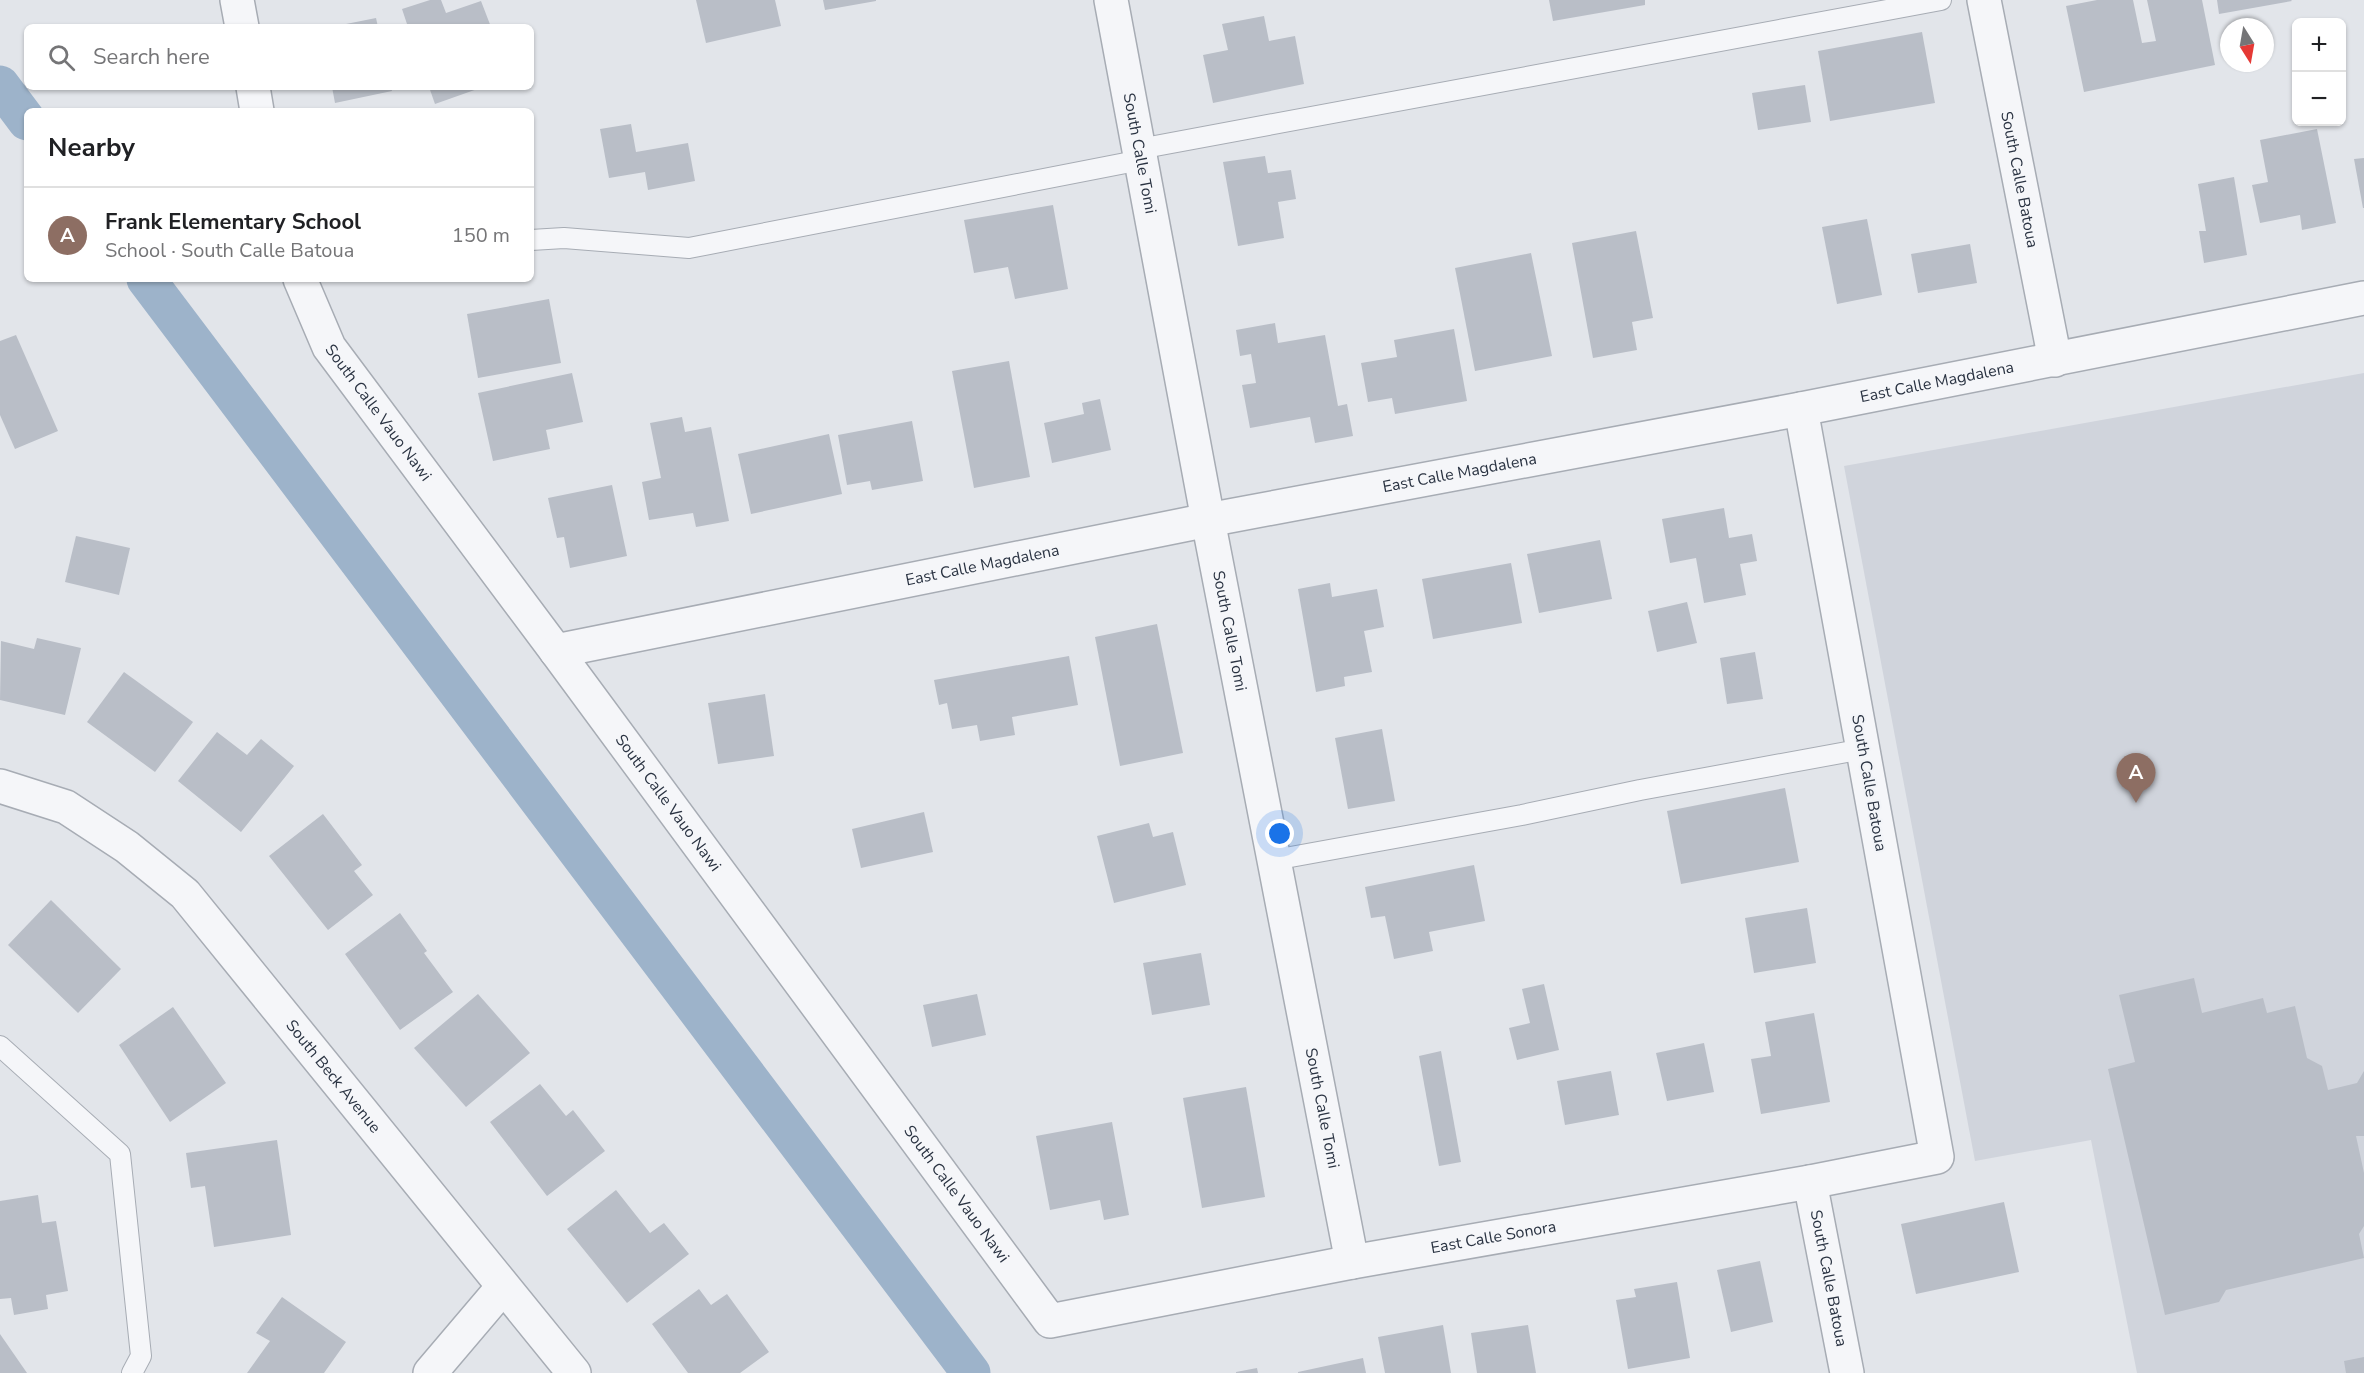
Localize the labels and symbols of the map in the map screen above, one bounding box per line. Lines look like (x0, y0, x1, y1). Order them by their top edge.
north arrow (2220, 18, 2274, 72)
street label: South Calle Tomi (1118, 91, 1162, 216)
street label: South Calle Batoua (1995, 109, 2044, 250)
street label: South Calle Vauo Nawi (320, 340, 436, 486)
street label: East Calle Magdalena (1858, 356, 2016, 408)
street label: East Calle Magdalena (1381, 448, 1538, 498)
street label: East Calle Magdalena (904, 539, 1061, 591)
street label: South Calle Tomi (1207, 569, 1252, 693)
street label: South Calle Batoua (1846, 713, 1892, 853)
street label: South Calle Vauo Nawi (610, 730, 726, 876)
pin: A (2116, 754, 2156, 803)
your location (1265, 819, 1294, 848)
street label: South Beck Avenue (281, 1015, 386, 1138)
street label: South Calle Tomi (1300, 1046, 1345, 1170)
street label: South Calle Vauo Nawi (898, 1121, 1014, 1267)
street label: South Calle Batoua (1805, 1208, 1853, 1348)
street label: East Calle Sonora (1429, 1216, 1558, 1259)

